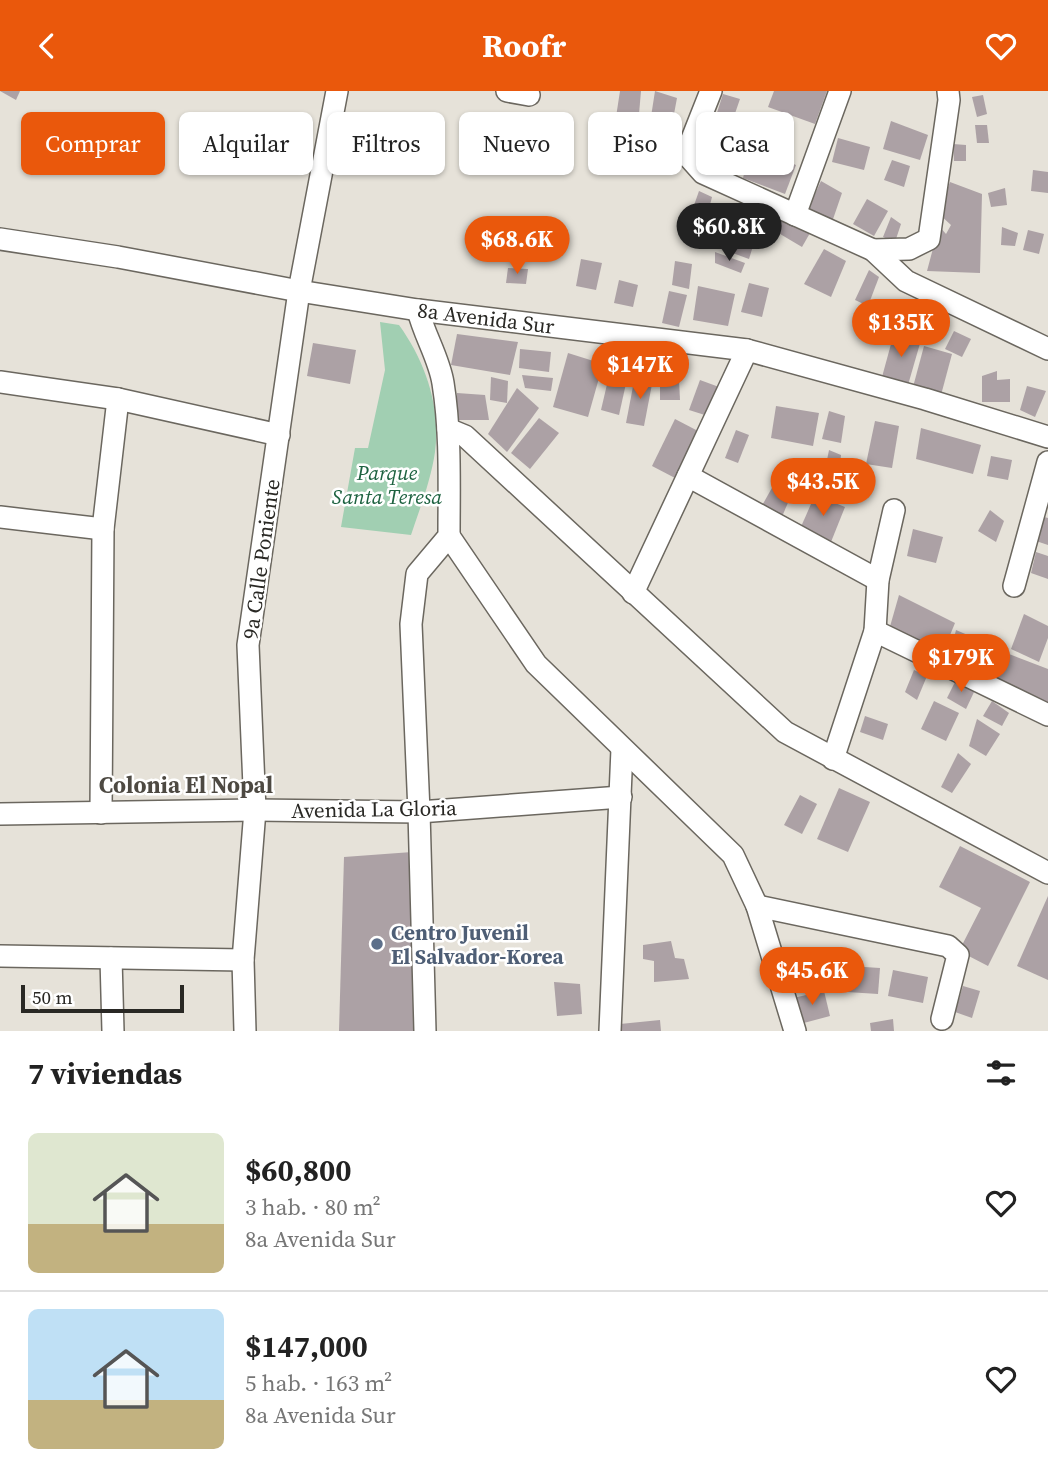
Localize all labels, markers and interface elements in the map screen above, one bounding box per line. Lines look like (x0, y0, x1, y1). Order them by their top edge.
text: Roofr (482, 24, 566, 68)
icon: back (28, 27, 66, 65)
icon: heart (982, 27, 1020, 65)
chip: Comprar (21, 112, 165, 175)
chip: Alquilar (179, 112, 313, 175)
chip: Filtros (327, 112, 445, 175)
chip: Nuevo (459, 112, 574, 175)
chip: Piso (588, 112, 682, 175)
chip: Casa (696, 112, 794, 175)
pin: $60.8K (672, 204, 786, 263)
text: $60.8K (693, 210, 765, 242)
pin: $68.6K (460, 216, 574, 276)
text: $68.6K (481, 223, 553, 255)
street label: 8a Avenida Sur (416, 295, 556, 341)
pin: $135K (852, 299, 950, 359)
text: $135K (868, 306, 934, 338)
pin: $147K (591, 341, 689, 401)
text: $147K (607, 348, 673, 380)
park label: Parque Santa Teresa (332, 458, 442, 511)
pin: $43.5K (766, 459, 880, 518)
text: $43.5K (787, 465, 859, 497)
street label: 9a Calle Poniente (235, 477, 287, 641)
pin: $179K (912, 635, 1010, 694)
text: $179K (928, 641, 994, 673)
district label: Colonia El Nopal (99, 769, 273, 801)
street label: Avenida La Gloria (291, 793, 457, 825)
place label: Centro Juvenil El Salvador-Korea (391, 918, 564, 971)
marker: Centro Juvenil El Salvador-Korea (369, 936, 385, 952)
pin: $45.6K (755, 947, 869, 1007)
text: $45.6K (776, 954, 848, 986)
scale bar (21, 982, 184, 1014)
text: 50 m (32, 984, 73, 1010)
text: 7 viviendas (28, 1053, 182, 1094)
icon: filters (982, 1054, 1020, 1092)
text: $60,800 (245, 1150, 352, 1191)
icon: home (84, 1161, 168, 1245)
icon: heart (982, 1184, 1020, 1222)
text: 3 hab. · 80 m² (245, 1191, 381, 1223)
text: 8a Avenida Sur (245, 1223, 396, 1255)
text: $147,000 (245, 1326, 368, 1367)
icon: home (84, 1337, 168, 1421)
icon: heart (982, 1360, 1020, 1398)
text: 5 hab. · 163 m² (245, 1367, 392, 1399)
text: 8a Avenida Sur (245, 1399, 396, 1431)

